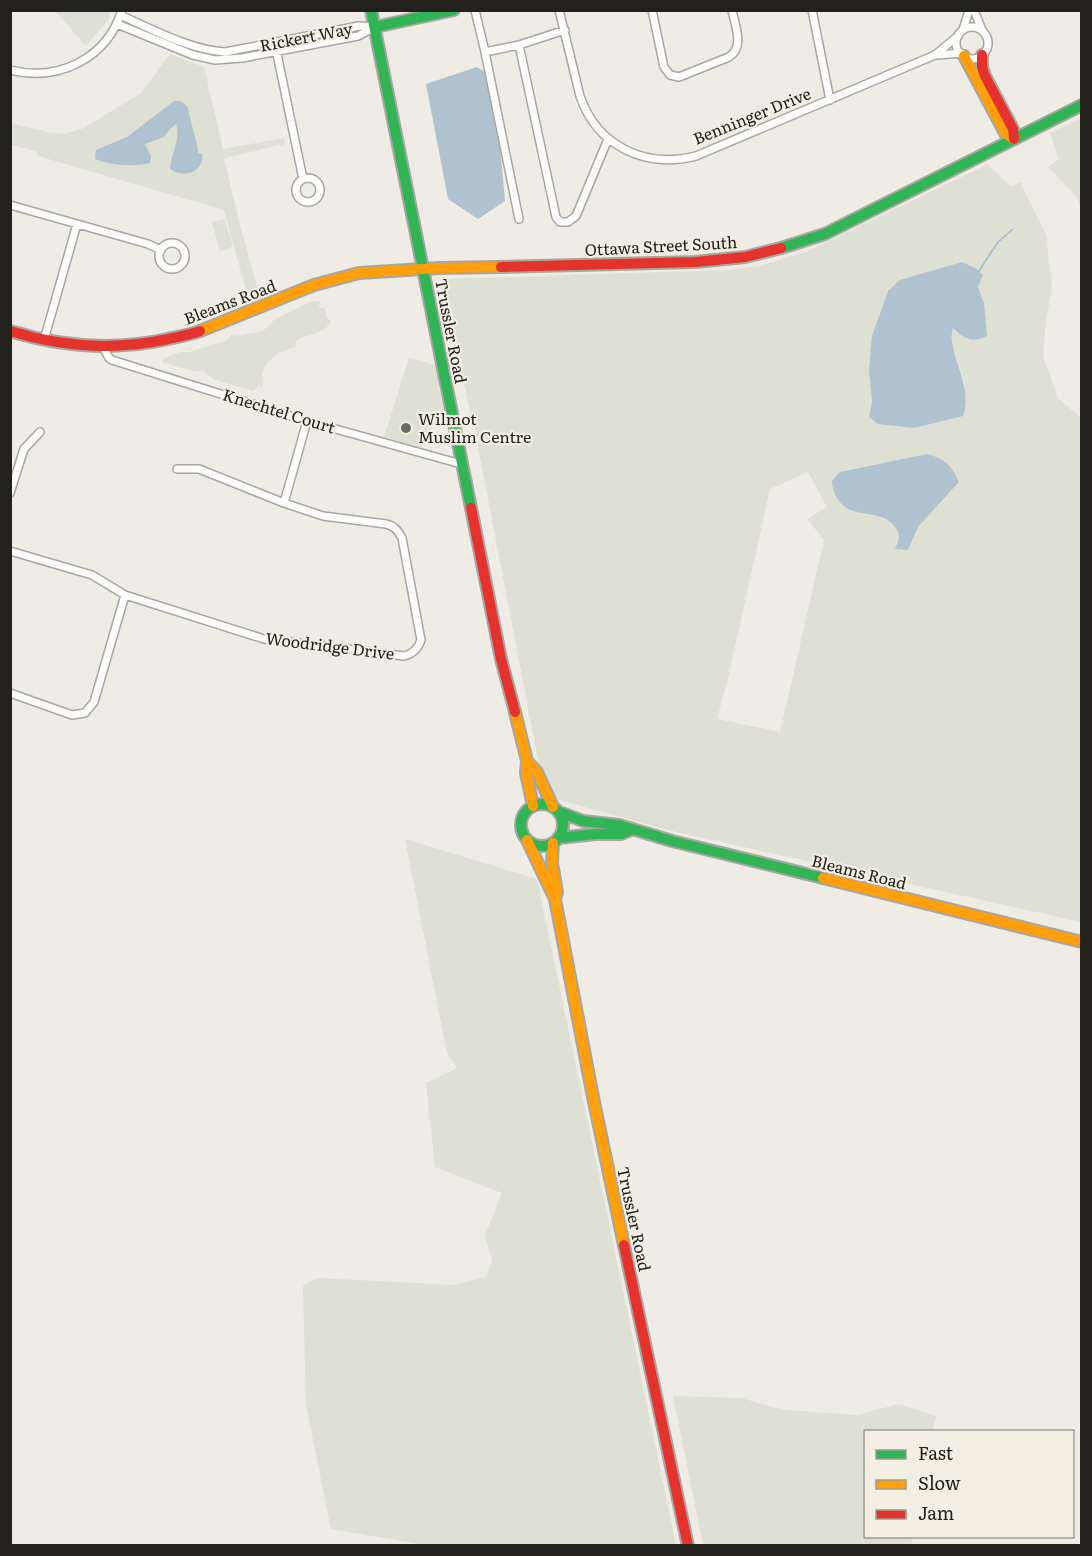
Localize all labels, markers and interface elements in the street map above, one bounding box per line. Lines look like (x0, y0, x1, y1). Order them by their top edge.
street label: Rickert Way (257, 15, 355, 57)
street label: Benninger Drive (689, 80, 814, 150)
street label: Ottawa Street South (584, 229, 738, 261)
street label: Bleams Road (180, 272, 279, 330)
street label: Trussler Road (430, 276, 474, 386)
street label: Knechtel Court (220, 382, 339, 439)
place label: Wilmot Muslim Centre (418, 406, 531, 448)
marker: Wilmot Muslim Centre (399, 421, 413, 435)
street label: Woodridge Drive (264, 625, 396, 665)
street label: Bleams Road (809, 848, 909, 894)
street label: Trussler Road (612, 1164, 658, 1274)
legend (864, 1430, 1074, 1538)
text: Fast (918, 1439, 954, 1466)
text: Slow (918, 1469, 961, 1496)
text: Jam (918, 1499, 954, 1526)

